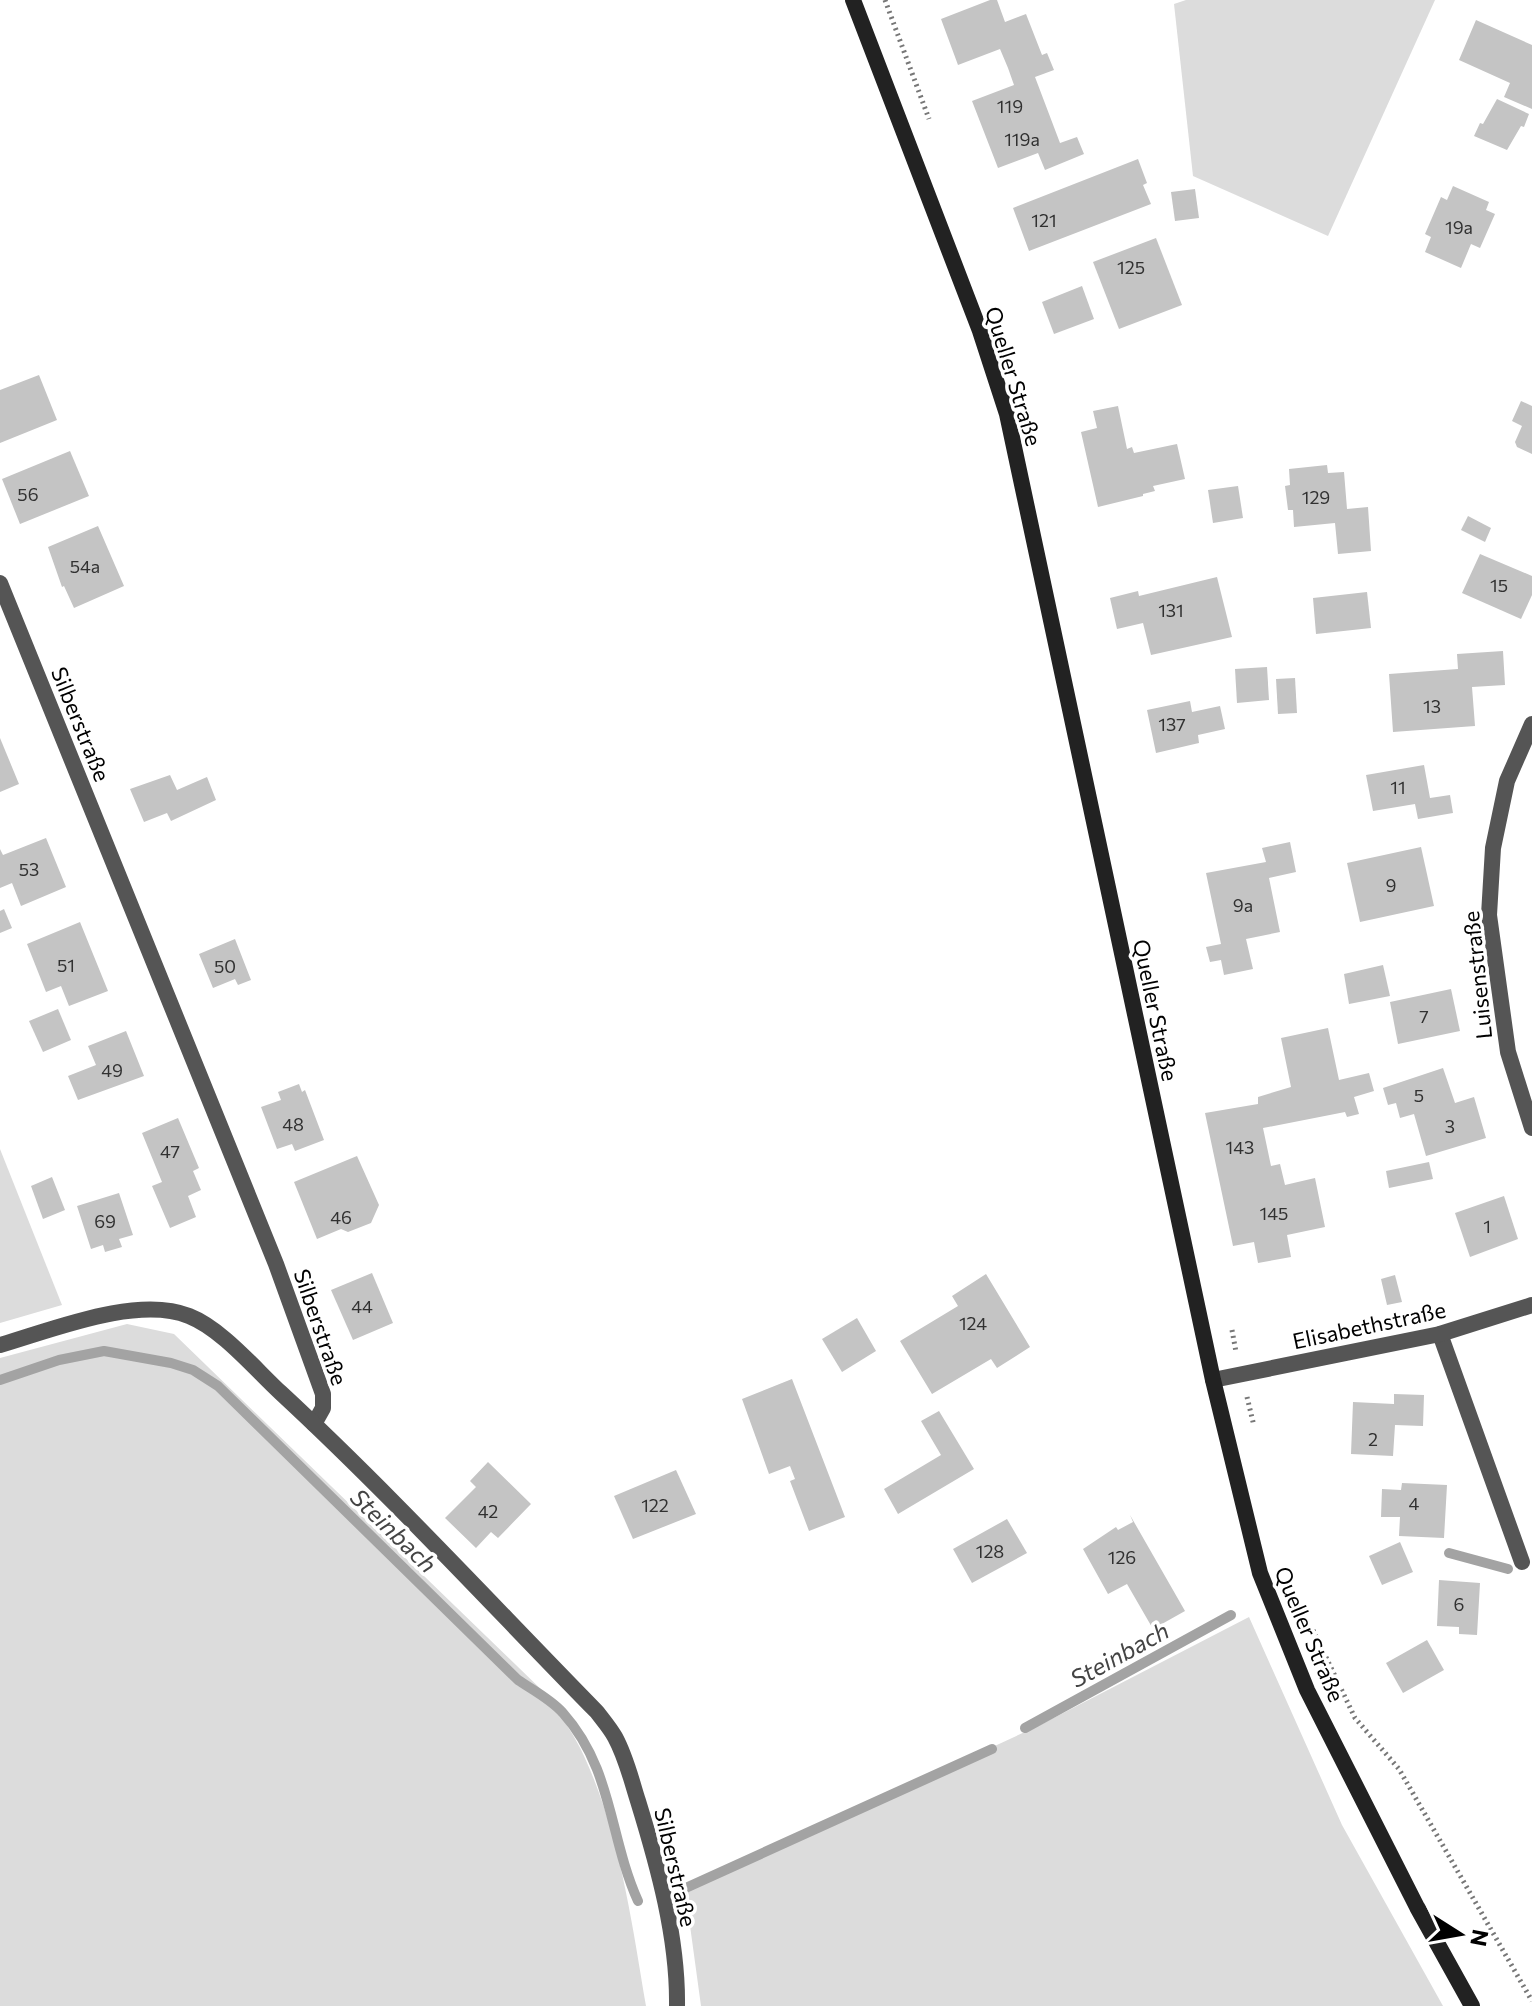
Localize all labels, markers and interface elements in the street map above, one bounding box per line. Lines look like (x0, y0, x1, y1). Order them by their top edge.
house number: 119 (997, 95, 1023, 117)
house number: 119a (1004, 128, 1040, 150)
house number: 121 (1031, 209, 1057, 231)
house number: 19a (1445, 216, 1473, 238)
house number: 125 (1117, 256, 1145, 278)
street label: Queller Straße (980, 303, 1048, 449)
house number: 56 (17, 483, 39, 505)
house number: 129 (1302, 486, 1330, 508)
house number: 54a (70, 555, 100, 577)
house number: 15 (1490, 574, 1508, 596)
house number: 131 (1158, 599, 1184, 621)
street label: Silberstraße (46, 663, 116, 785)
house number: 13 (1423, 695, 1441, 717)
house number: 137 (1158, 713, 1186, 735)
house number: 11 (1390, 776, 1406, 798)
house number: 53 (19, 858, 39, 880)
house number: 9 (1386, 874, 1396, 896)
house number: 9a (1233, 894, 1253, 916)
street label: Luisenstraße (1457, 910, 1497, 1040)
street label: Queller Straße (1128, 937, 1184, 1083)
house number: 51 (57, 954, 75, 976)
house number: 50 (214, 955, 236, 977)
house number: 7 (1419, 1005, 1429, 1027)
house number: 49 (101, 1059, 123, 1081)
house number: 5 (1414, 1084, 1424, 1106)
house number: 48 (282, 1113, 304, 1135)
house number: 3 (1445, 1115, 1455, 1137)
house number: 143 (1226, 1136, 1254, 1158)
house number: 47 (160, 1140, 180, 1162)
house number: 145 (1260, 1202, 1288, 1224)
house number: 46 (330, 1206, 352, 1228)
house number: 69 (94, 1210, 116, 1232)
house number: 1 (1483, 1215, 1491, 1237)
street label: Silberstraße (289, 1265, 353, 1389)
house number: 44 (351, 1295, 373, 1317)
street label: Elisabethstraße (1290, 1296, 1448, 1354)
house number: 124 (959, 1312, 987, 1334)
house number: 2 (1368, 1428, 1378, 1450)
water label: Steinbach (345, 1482, 443, 1578)
house number: 4 (1409, 1492, 1420, 1514)
house number: 122 (641, 1494, 669, 1516)
house number: 42 (478, 1500, 498, 1522)
house number: 128 (976, 1540, 1004, 1562)
house number: 126 (1108, 1546, 1136, 1568)
street label: Queller Straße (1269, 1562, 1351, 1706)
house number: 6 (1454, 1593, 1464, 1615)
water label: Steinbach (1065, 1615, 1173, 1693)
street label: Silberstraße (649, 1805, 703, 1929)
north arrow (1420, 1894, 1500, 1974)
text: N (1465, 1927, 1495, 1949)

